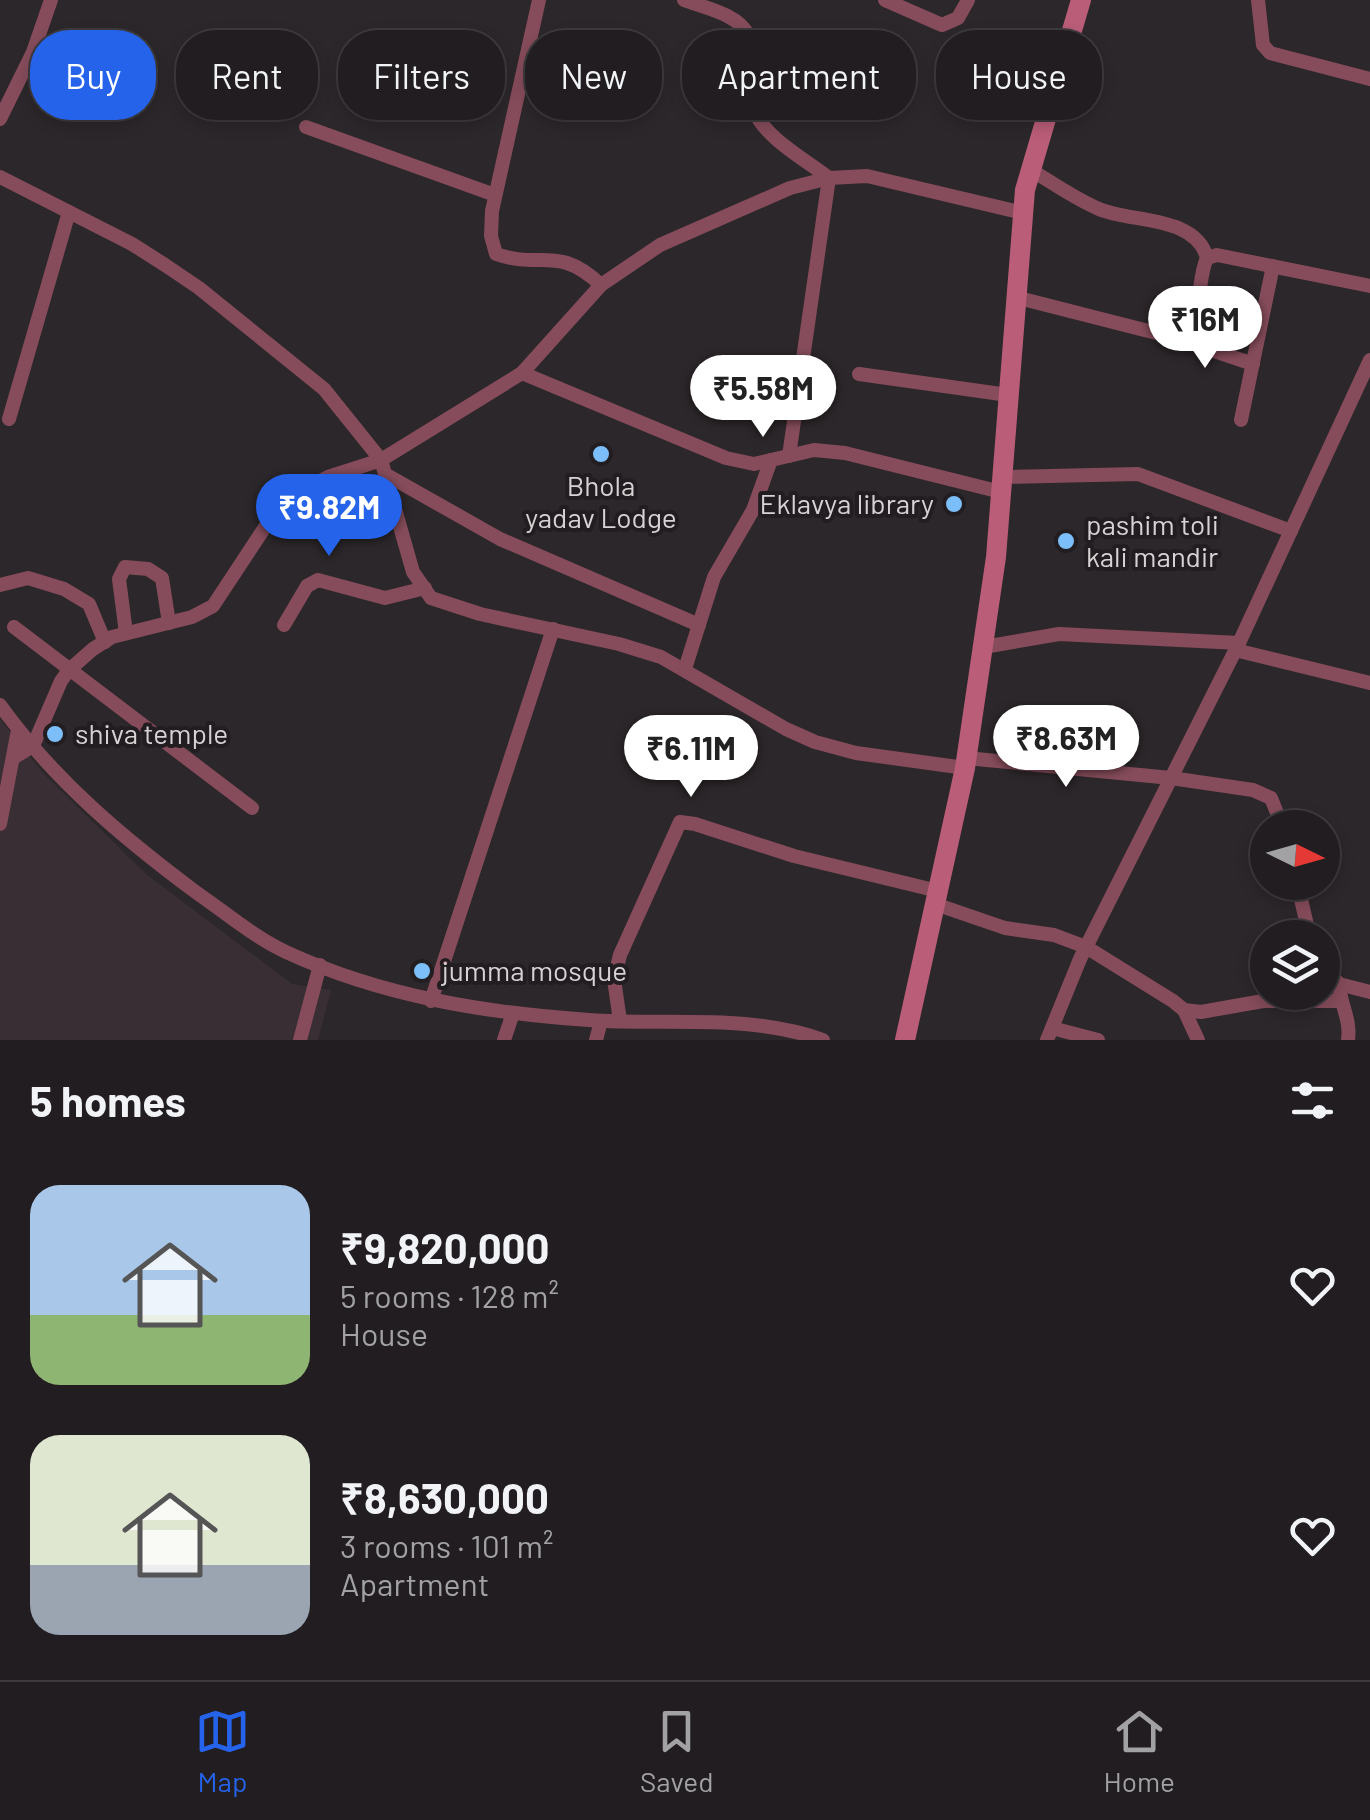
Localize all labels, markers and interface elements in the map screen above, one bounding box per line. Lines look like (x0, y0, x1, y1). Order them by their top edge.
chip: Buy (30, 30, 156, 120)
chip: Rent (176, 30, 318, 120)
chip: Filters (338, 30, 505, 120)
chip: New (525, 30, 662, 120)
chip: Apartment (682, 30, 916, 120)
chip: House (936, 30, 1102, 120)
pin: ₹16M (1146, 286, 1264, 371)
text: ₹16M (1170, 299, 1240, 337)
pin: ₹5.58M (682, 355, 844, 440)
text: ₹5.58M (712, 368, 814, 406)
marker: Bhola yadav Lodge (590, 443, 612, 465)
place label: Bhola yadav Lodge (525, 468, 677, 534)
pin: ₹9.82M (248, 474, 410, 559)
place label: Eklavya library (759, 486, 934, 520)
text: ₹9.82M (278, 487, 380, 525)
marker: Eklavya library (943, 493, 965, 515)
place label: pashim toli kali mandir (1086, 507, 1219, 573)
marker: pashim toli kali mandir (1055, 530, 1077, 552)
pin: ₹8.63M (985, 705, 1147, 790)
pin: ₹6.11M (610, 715, 772, 800)
place label: shiva temple (75, 716, 228, 750)
text: ₹8.63M (1015, 718, 1117, 756)
marker: shiva temple (44, 723, 66, 745)
text: ₹6.11M (646, 728, 736, 766)
north arrow (1250, 810, 1340, 900)
map controls (1250, 810, 1340, 1010)
button: layers (1250, 920, 1340, 1010)
place label: jumma mosque (441, 953, 627, 987)
marker: jumma mosque (411, 960, 433, 982)
icon: filters (1285, 1073, 1340, 1128)
text: 5 homes (30, 1075, 186, 1125)
text: ₹9,820,000 (340, 1222, 550, 1272)
icon: home (110, 1225, 230, 1345)
icon: heart (1285, 1258, 1340, 1313)
text: 5 rooms · 128 m² (340, 1276, 559, 1314)
text: House (340, 1314, 428, 1352)
text: ₹8,630,000 (340, 1472, 549, 1522)
icon: home (110, 1475, 230, 1595)
icon: heart (1285, 1508, 1340, 1563)
text: 3 rooms · 101 m² (340, 1526, 554, 1564)
text: Apartment (340, 1564, 489, 1602)
tab: Map (195, 1704, 250, 1798)
tab: Saved (640, 1704, 714, 1798)
tab: Home (1104, 1704, 1175, 1798)

